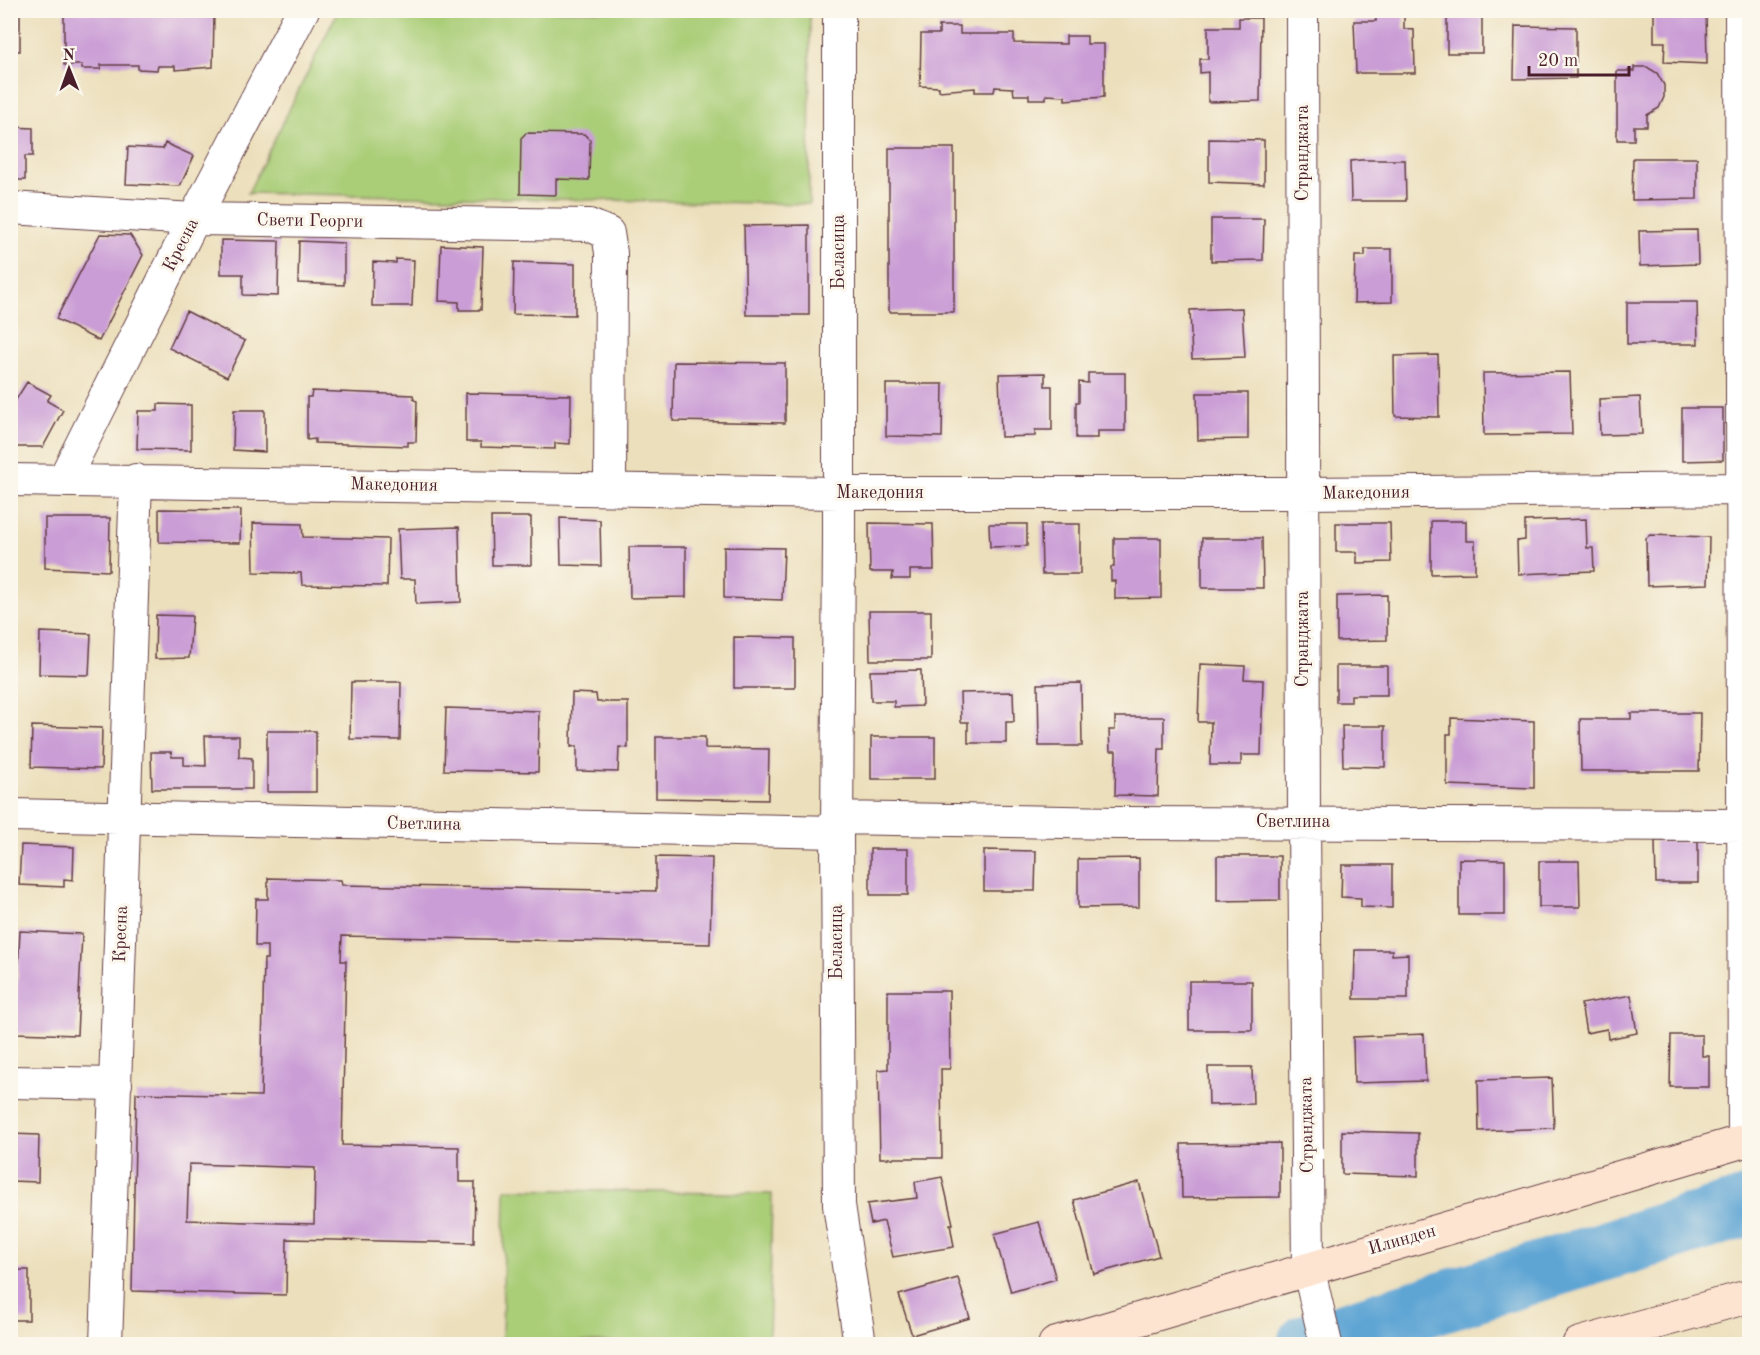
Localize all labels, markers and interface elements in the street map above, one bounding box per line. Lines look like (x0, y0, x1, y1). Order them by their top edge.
north arrow (39, 39, 99, 99)
scale bar (1529, 39, 1630, 77)
text: N (63, 48, 76, 64)
text: 20 m (1538, 52, 1578, 70)
street label: Странджата (1294, 105, 1312, 201)
street label: Свети Георги (257, 211, 363, 231)
street label: Беласица (830, 214, 848, 290)
street label: Кресна (160, 215, 202, 275)
street label: Македония (350, 475, 438, 495)
street label: Македония (1322, 483, 1410, 503)
street label: Македония (836, 484, 924, 502)
street label: Странджата (1294, 591, 1312, 687)
street label: Светлина (1256, 813, 1330, 831)
street label: Светлина (386, 814, 462, 834)
street label: Беласица (828, 904, 846, 980)
street label: Кресна (111, 905, 131, 963)
street label: Странджата (1297, 1076, 1317, 1173)
street label: Илинден (1366, 1222, 1438, 1258)

